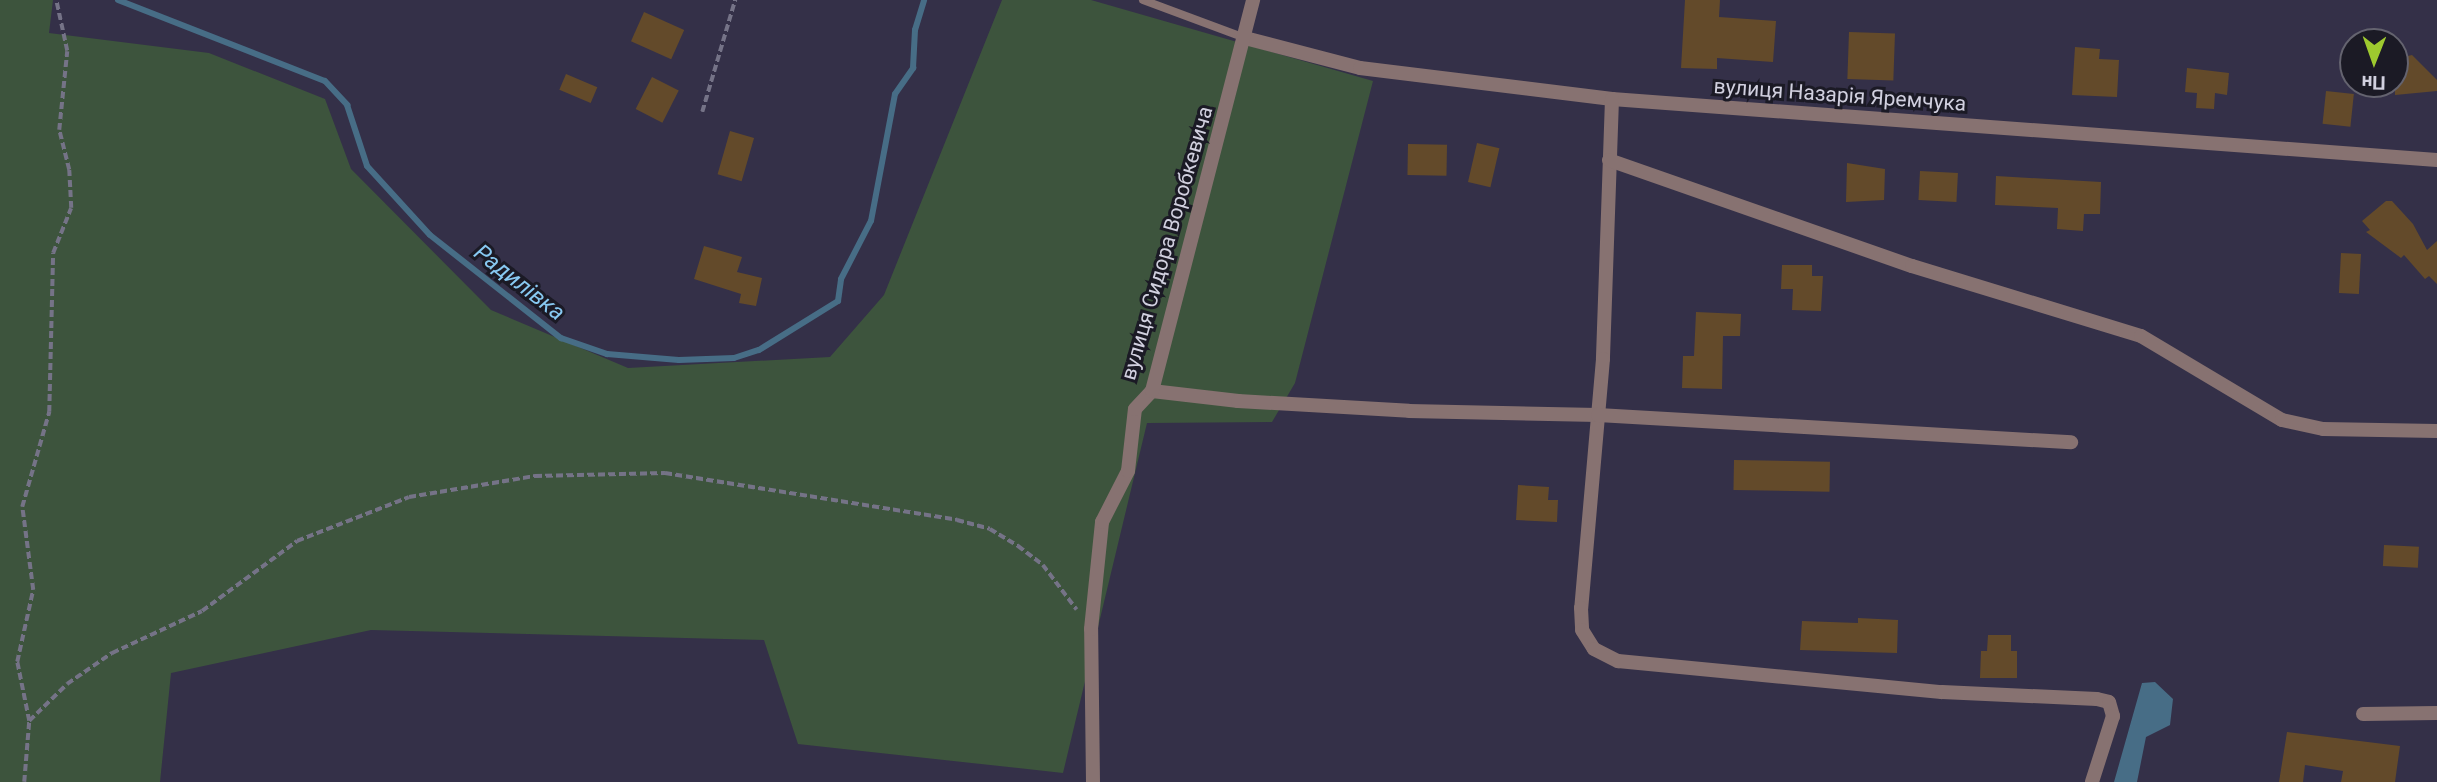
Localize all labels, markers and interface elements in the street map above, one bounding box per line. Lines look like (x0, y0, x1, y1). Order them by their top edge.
north arrow (2339, 28, 2409, 98)
text: Пн (2361, 71, 2386, 94)
street label: вулиця Назарія Яремчука (1713, 74, 1967, 116)
street label: вулиця Сидора Воробкевича (1116, 103, 1218, 383)
water label: Радилівка (468, 239, 570, 327)

